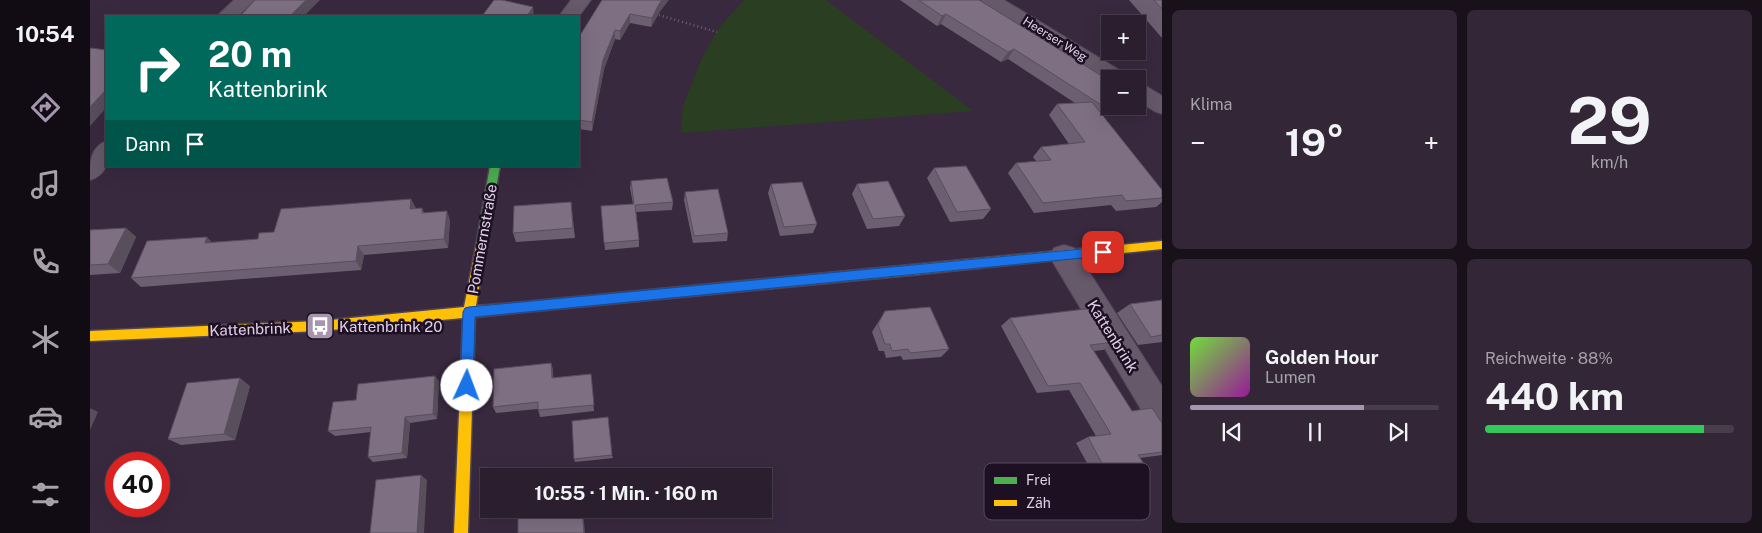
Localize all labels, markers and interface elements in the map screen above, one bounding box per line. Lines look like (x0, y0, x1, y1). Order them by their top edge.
street label: Heerser Weg (1020, 14, 1090, 64)
map controls (1101, 15, 1146, 115)
button: + (1101, 15, 1146, 60)
text: 10:54 (16, 21, 74, 47)
text: 20 m (208, 34, 292, 75)
icon: right (125, 35, 190, 100)
button: − (1101, 70, 1146, 115)
text: Kattenbrink (208, 76, 328, 102)
text: 29 (1567, 82, 1652, 159)
icon: directions (28, 90, 63, 125)
text: Klima (1190, 95, 1232, 114)
text: 19° (1285, 120, 1344, 165)
text: − (1190, 126, 1206, 159)
text: + (1423, 126, 1439, 159)
icon: arrive (181, 130, 209, 158)
text: Dann (125, 133, 171, 155)
text: km/h (1591, 153, 1628, 172)
icon: music (28, 167, 63, 202)
street label: Pommernstraße (464, 183, 500, 295)
pin (1082, 231, 1124, 273)
icon: arrive (1089, 238, 1117, 266)
icon: phone (28, 244, 63, 279)
street label: Kattenbrink (1084, 297, 1142, 375)
bus stop icon: Kattenbrink 20 (305, 311, 335, 341)
place label: Kattenbrink 20 (339, 318, 442, 335)
street label: Kattenbrink (209, 319, 291, 339)
icon: climate (28, 322, 63, 357)
text: Golden Hour (1265, 346, 1379, 368)
text: Reichweite · 88% (1485, 349, 1613, 368)
position arrow (440, 359, 492, 411)
text: Lumen (1265, 368, 1316, 387)
text: 440 km (1485, 374, 1624, 419)
icon: car (28, 399, 63, 434)
icon: previous (1218, 418, 1246, 446)
icon: pause (1301, 418, 1329, 446)
icon: next (1384, 418, 1412, 446)
speed limit sign: 40 (105, 452, 170, 517)
legend (984, 463, 1150, 520)
text: Frei (1026, 472, 1051, 488)
icon: filters (28, 477, 63, 512)
text: 10:55 · 1 Min. · 160 m (534, 482, 718, 504)
text: Zäh (1026, 495, 1051, 511)

